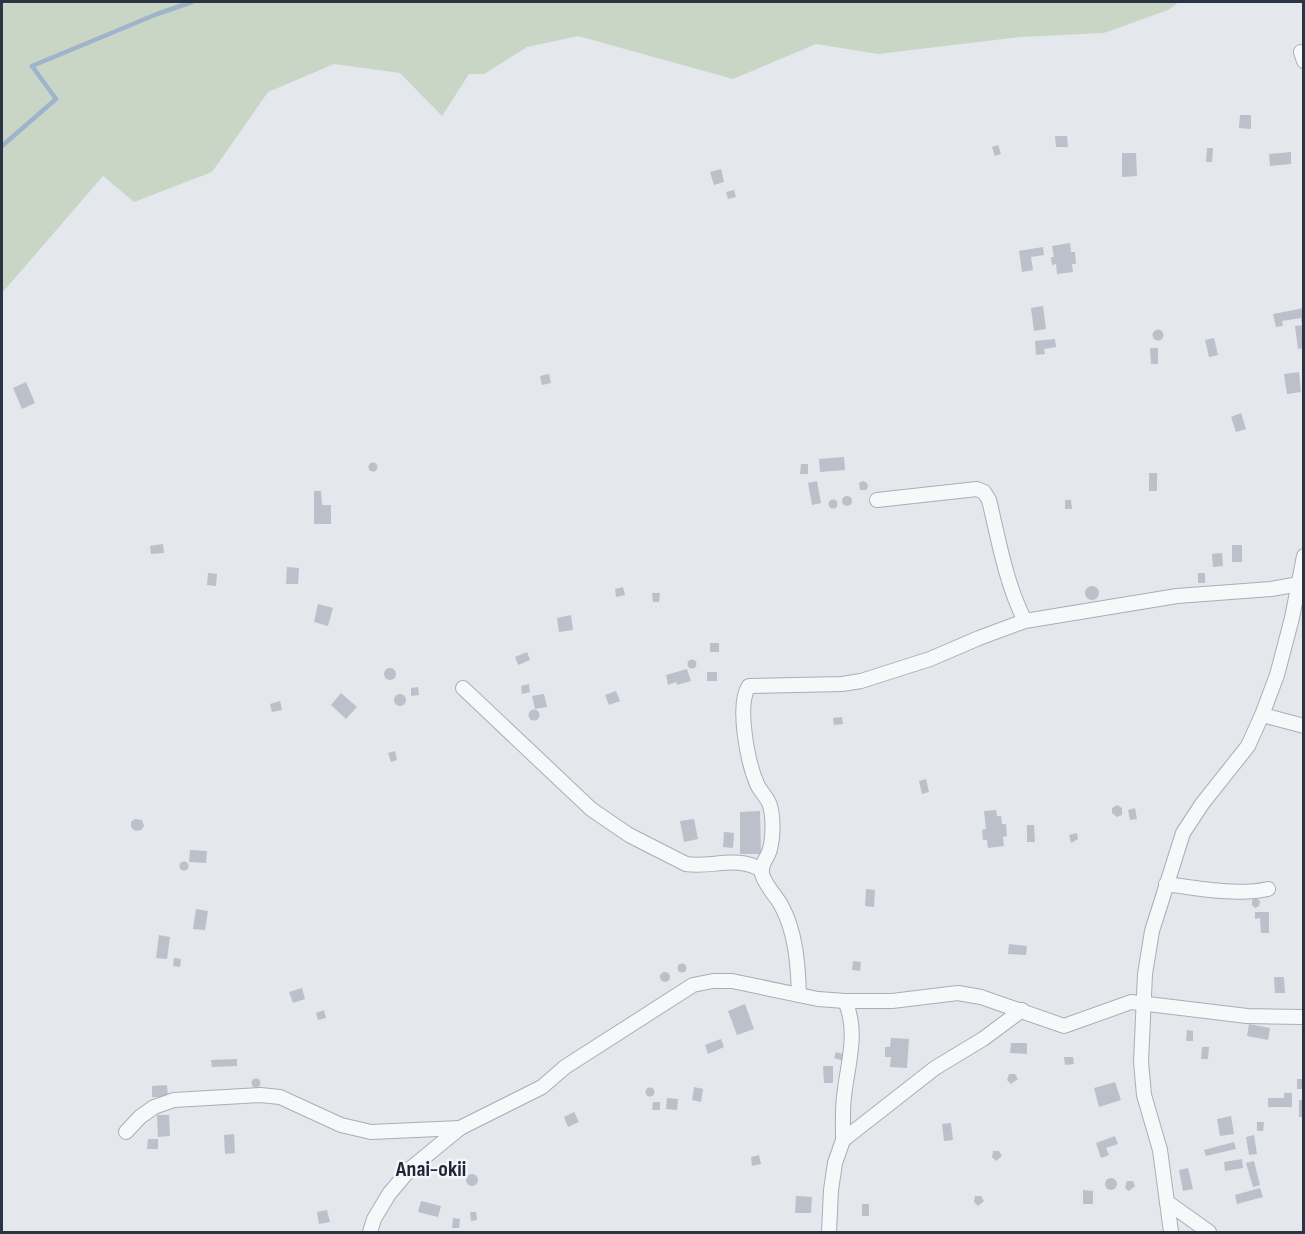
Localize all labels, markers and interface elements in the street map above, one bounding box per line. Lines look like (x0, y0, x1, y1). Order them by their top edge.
district label: Anai-okii (395, 1156, 466, 1183)

